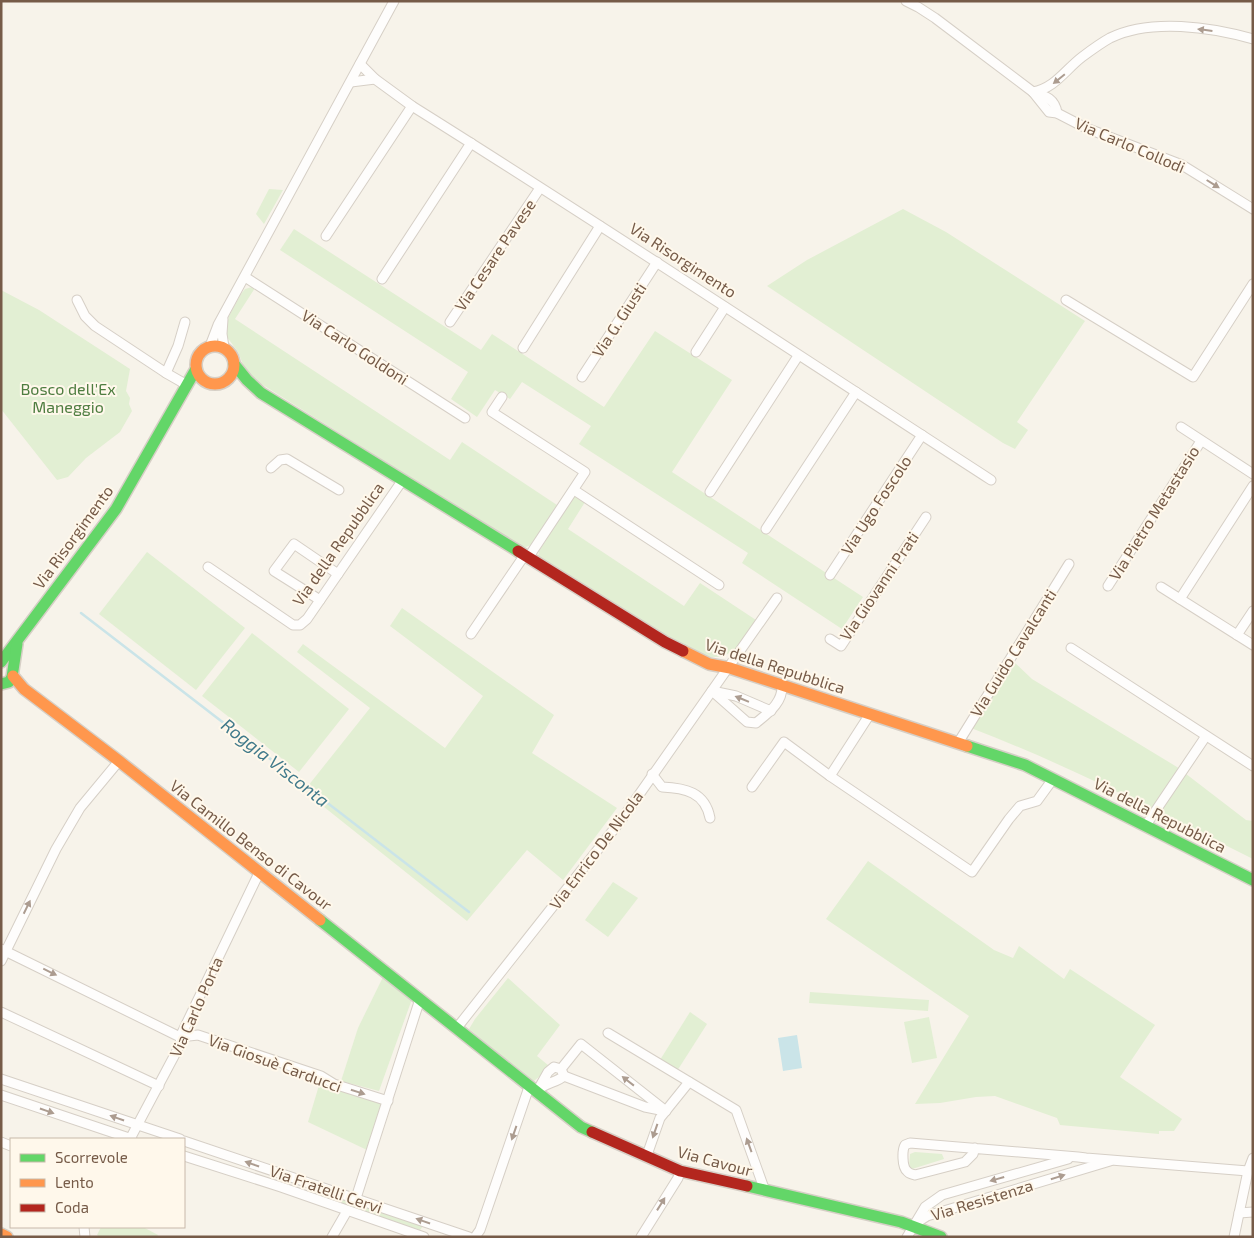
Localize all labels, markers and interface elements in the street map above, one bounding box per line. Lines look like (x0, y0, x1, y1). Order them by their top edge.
one-way arrow (1197, 26, 1213, 34)
one-way arrow (1053, 73, 1066, 84)
street label: Via Carlo Collodi (1072, 113, 1188, 176)
one-way arrow (1206, 180, 1219, 189)
street label: Via Cesare Pavese (450, 195, 539, 314)
street label: Via Risorgimento (626, 218, 740, 301)
street label: Via G. Giusti (588, 279, 650, 360)
street label: Via Carlo Goldoni (298, 305, 412, 388)
park label: Bosco dell'Ex Maneggio (20, 379, 116, 416)
street label: Via Pietro Metastasio (1105, 442, 1203, 583)
street label: Via Ugo Foscolo (836, 452, 915, 558)
street label: Via della Repubblica (288, 478, 387, 609)
street label: Via Risorgimento (29, 481, 117, 592)
street label: Via Giovanni Prati (835, 528, 922, 644)
street label: Via Guido Cavalcanti (966, 585, 1060, 720)
street label: Via della Repubblica (703, 634, 848, 697)
one-way arrow (734, 695, 749, 703)
water label: Roggia Visconta (217, 713, 334, 811)
street label: Via della Repubblica (1091, 773, 1230, 856)
street label: Via Camillo Benso di Cavour (167, 775, 337, 914)
street label: Via Enrico De Nicola (545, 787, 646, 913)
one-way arrow (24, 900, 32, 914)
street label: Via Carlo Porta (165, 954, 226, 1060)
one-way arrow (43, 968, 57, 976)
street label: Via Giosuè Carducci (206, 1030, 344, 1095)
one-way arrow (622, 1075, 635, 1086)
one-way arrow (351, 1088, 366, 1096)
one-way arrow (40, 1108, 55, 1115)
one-way arrow (109, 1114, 124, 1122)
one-way arrow (651, 1124, 659, 1139)
one-way arrow (509, 1125, 517, 1140)
legend (10, 1138, 185, 1228)
one-way arrow (745, 1138, 752, 1153)
street label: Via Cavour (675, 1141, 755, 1180)
text: Scorrevole (55, 1148, 128, 1166)
one-way arrow (244, 1159, 259, 1167)
street label: Via Fratelli Cervi (267, 1160, 385, 1217)
one-way arrow (1051, 1172, 1066, 1180)
text: Lento (55, 1173, 94, 1191)
street label: Via Resistenza (929, 1175, 1035, 1224)
one-way arrow (989, 1175, 1004, 1183)
text: Coda (55, 1198, 89, 1216)
one-way arrow (657, 1198, 666, 1211)
one-way arrow (415, 1217, 430, 1224)

